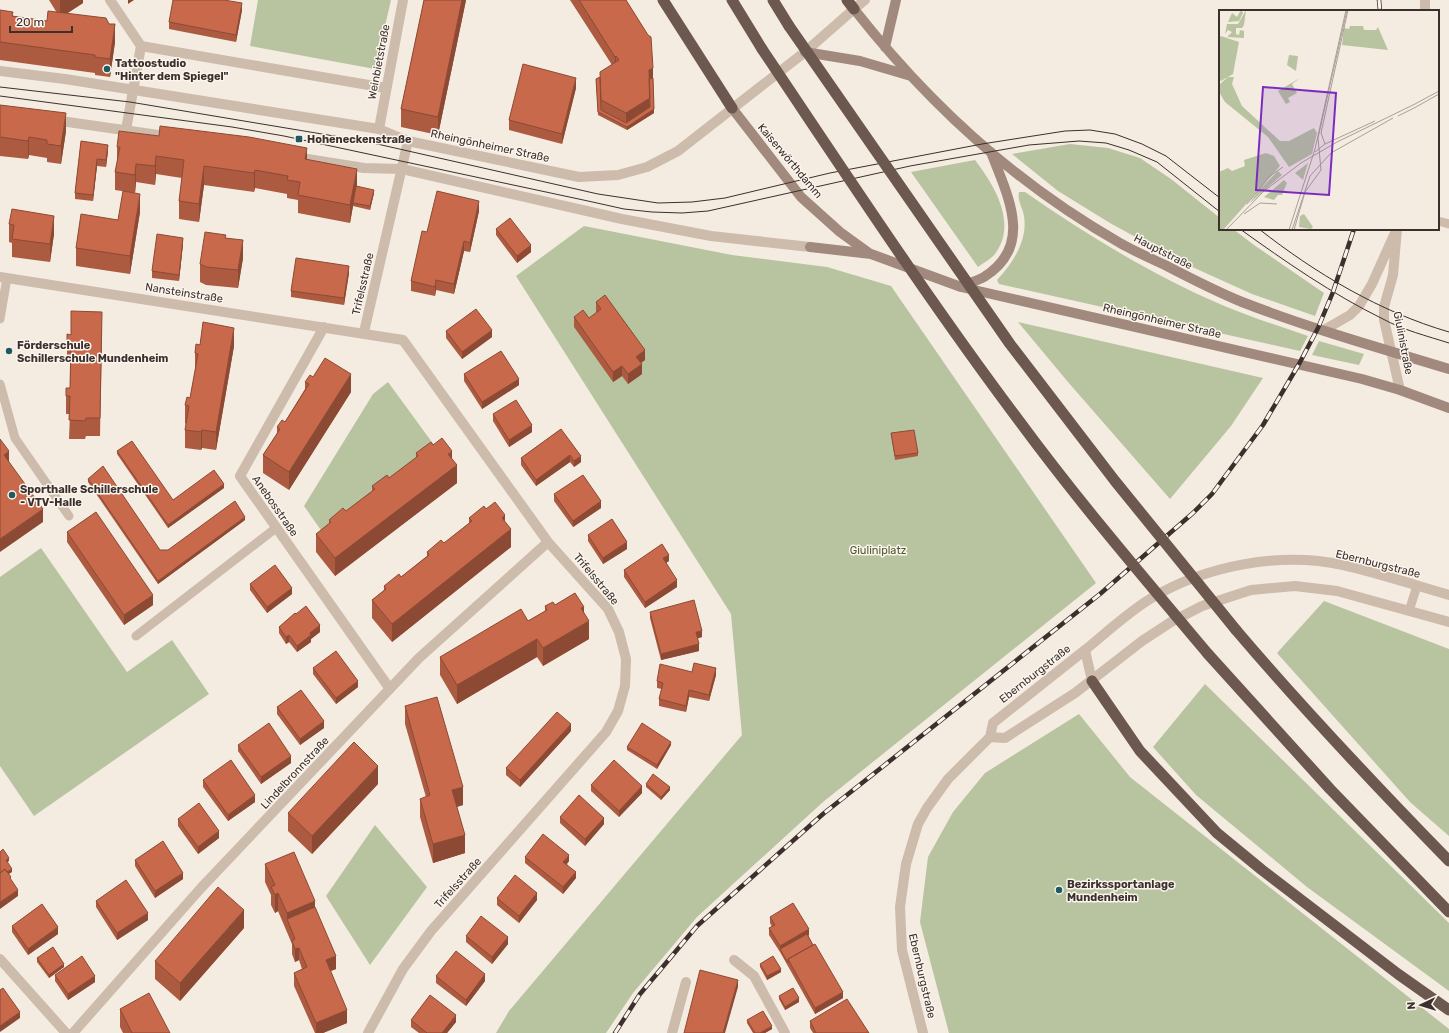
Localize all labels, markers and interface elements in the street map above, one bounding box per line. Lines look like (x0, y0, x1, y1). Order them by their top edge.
scale bar (10, 8, 72, 34)
inset map (1219, 10, 1439, 230)
text: 20 m (16, 15, 44, 29)
street label: Weinbietstraße (365, 23, 393, 101)
place label: Tattoostudio "Hinter dem Spiegel" (115, 57, 229, 83)
marker: Tattoostudio "Hinter dem Spiegel" (102, 64, 112, 74)
street label: Kaiserwörthdamm (755, 121, 825, 201)
street label: Rheingönheimer Straße (429, 127, 551, 165)
place label: Hoheneckenstraße (307, 133, 412, 146)
marker: Hoheneckenstraße (294, 134, 304, 144)
street label: Hauptstraße (1132, 232, 1194, 272)
street label: Trifelsstraße (350, 252, 376, 316)
street label: Nansteinstraße (144, 280, 224, 306)
street label: Rheingönheimer Straße (1102, 301, 1222, 341)
street label: Giulinistraße (1390, 310, 1416, 376)
place label: Förderschule Schillerschule Mundenheim (17, 339, 168, 365)
marker: Förderschule Schillerschule Mundenheim (4, 346, 14, 356)
street label: Anebosstraße (249, 473, 301, 539)
place label: Sporthalle Schillerschule - VTV-Halle (20, 483, 159, 509)
marker: Sporthalle Schillerschule - VTV-Halle (7, 490, 17, 500)
park label: Giuliniplatz (850, 544, 907, 557)
street label: Ebernburgstraße (1334, 547, 1422, 581)
street label: Trifelsstraße (571, 550, 621, 608)
street label: Ebernburgstraße (997, 642, 1073, 706)
street label: Lindelbronnstraße (258, 734, 332, 812)
street label: Trifelsstraße (432, 855, 484, 911)
place label: Bezirkssportanlage Mundenheim (1067, 878, 1175, 904)
marker: Bezirkssportanlage Mundenheim (1054, 885, 1064, 895)
street label: Ebernburgstraße (906, 932, 938, 1020)
north arrow (1401, 985, 1441, 1025)
text: N (1405, 1001, 1418, 1010)

